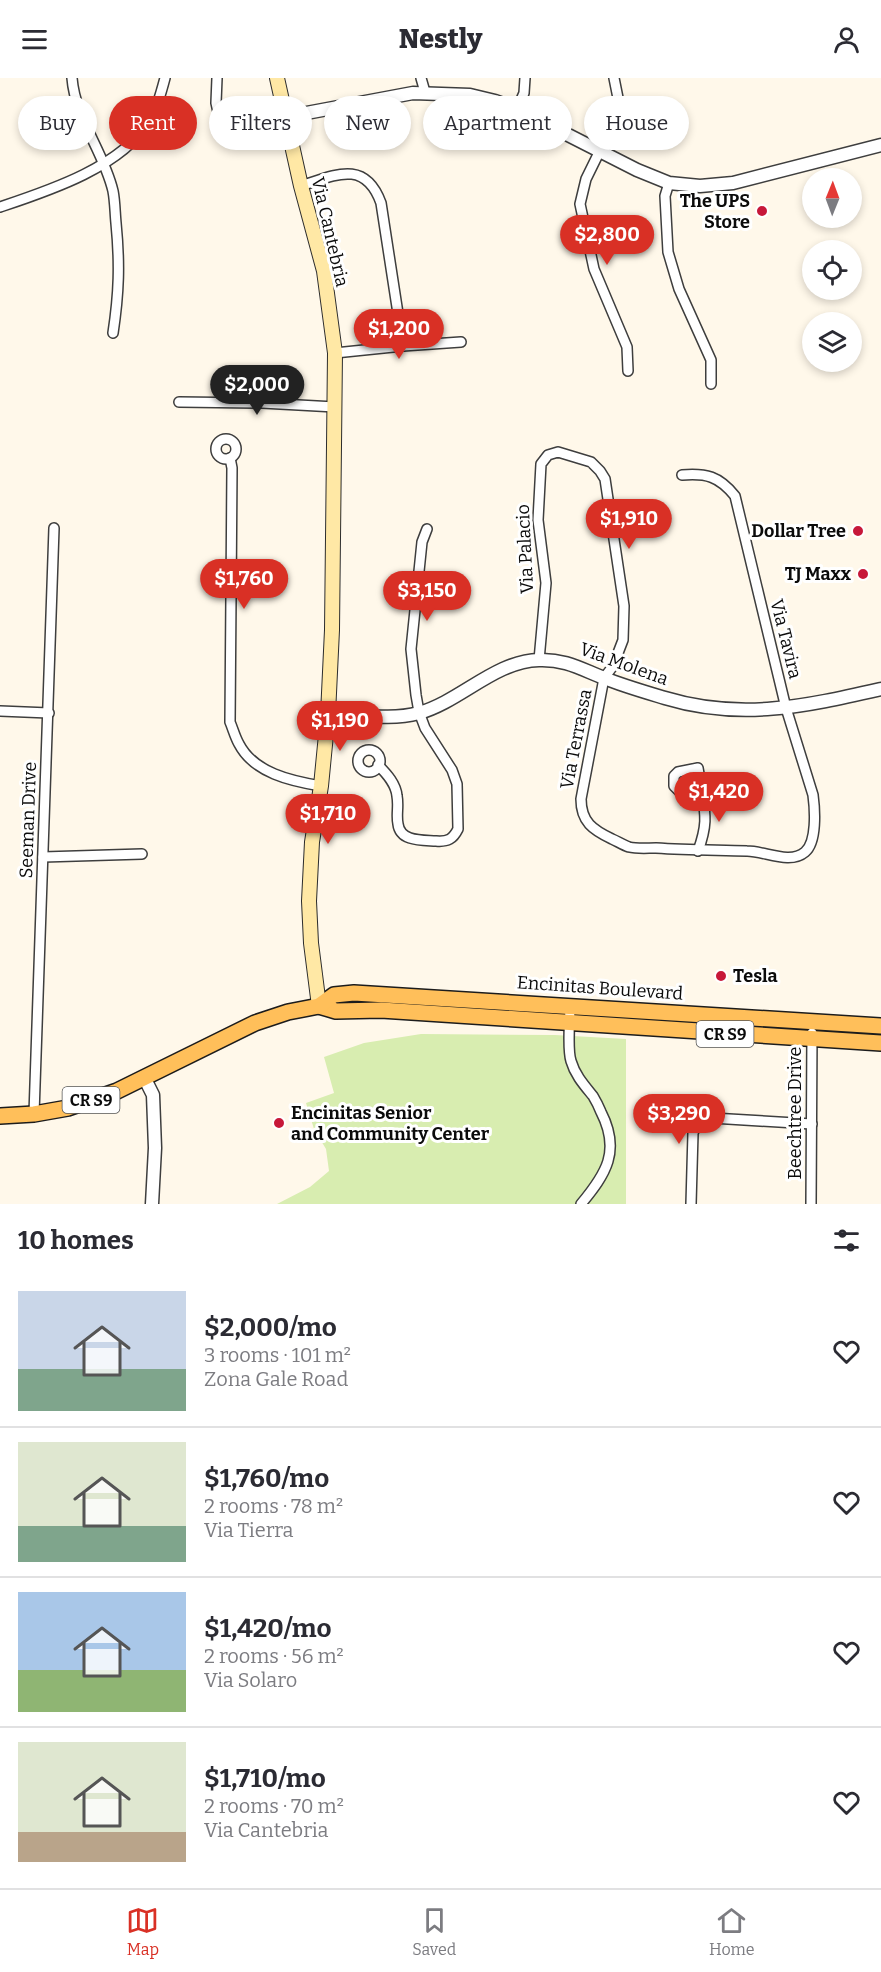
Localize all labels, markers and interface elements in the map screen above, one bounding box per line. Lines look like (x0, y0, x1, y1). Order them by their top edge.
icon: menu (18, 23, 51, 56)
text: Nestly (399, 23, 482, 55)
icon: person (830, 23, 863, 56)
chip: Buy (18, 96, 97, 150)
chip: Rent (109, 96, 197, 150)
chip: Filters (209, 96, 312, 150)
chip: New (324, 96, 411, 150)
chip: Apartment (423, 96, 572, 150)
chip: House (584, 96, 689, 150)
north arrow (802, 168, 862, 228)
map controls (802, 168, 862, 372)
street label: Via Cantebria (307, 175, 353, 289)
place label: The UPS Store (680, 190, 750, 233)
marker: The UPS Store (755, 204, 769, 218)
pin: $2,800 (558, 215, 656, 266)
text: $2,800 (574, 222, 640, 246)
button: locate (802, 240, 862, 300)
pin: $1,200 (350, 309, 448, 360)
button: layers (802, 312, 862, 372)
text: $1,200 (368, 316, 430, 340)
pin: $2,000 (208, 365, 306, 416)
text: $2,000 (224, 372, 290, 396)
pin: $1,910 (580, 499, 678, 550)
street label: Via Palacio (512, 504, 538, 594)
text: $1,910 (600, 506, 658, 530)
place label: Dollar Tree (751, 520, 846, 542)
marker: Dollar Tree (851, 524, 865, 538)
pin: $1,760 (195, 559, 293, 610)
place label: TJ Maxx (785, 563, 852, 585)
text: $1,760 (214, 566, 274, 590)
marker: TJ Maxx (856, 567, 870, 581)
pin: $3,150 (378, 571, 476, 622)
text: $3,150 (397, 578, 457, 602)
street label: Via Tavira (766, 597, 807, 681)
street label: Via Molena (577, 638, 671, 690)
street label: Via Terrassa (555, 687, 597, 791)
pin: $1,190 (291, 701, 389, 752)
text: $1,190 (311, 708, 369, 732)
street label: Seeman Drive (15, 761, 41, 879)
pin: $1,420 (670, 772, 768, 823)
text: $1,420 (688, 779, 750, 803)
pin: $1,710 (279, 794, 377, 845)
text: $1,710 (300, 801, 356, 825)
place label: Tesla (733, 965, 778, 987)
marker: Tesla (714, 969, 728, 983)
street label: Encinitas Boulevard (516, 971, 684, 1005)
road number: CR S9 (696, 1021, 754, 1047)
street label: Beechtree Drive (784, 1047, 806, 1179)
road number: CR S9 (62, 1087, 119, 1113)
pin: $3,290 (630, 1094, 728, 1145)
text: $3,290 (647, 1101, 711, 1125)
place label: Encinitas Senior and Community Center (291, 1102, 490, 1145)
marker: Encinitas Senior and Community Center (272, 1116, 286, 1130)
icon: filters (830, 1224, 863, 1257)
text: 10 homes (18, 1225, 134, 1256)
text: $2,000/mo (204, 1312, 337, 1343)
icon: home (66, 1315, 138, 1387)
icon: heart (830, 1335, 863, 1368)
text: 3 rooms · 101 m² (204, 1343, 351, 1367)
text: Zona Gale Road (204, 1367, 348, 1391)
text: $1,760/mo (204, 1463, 329, 1494)
icon: home (66, 1466, 138, 1538)
icon: heart (830, 1486, 863, 1519)
text: 2 rooms · 78 m² (204, 1494, 343, 1518)
text: Via Tierra (204, 1518, 293, 1542)
text: $1,420/mo (204, 1613, 332, 1644)
icon: home (66, 1616, 138, 1688)
icon: heart (830, 1636, 863, 1669)
text: 2 rooms · 56 m² (204, 1644, 344, 1668)
text: Via Solaro (204, 1668, 297, 1692)
text: $1,710/mo (204, 1763, 326, 1794)
icon: home (66, 1766, 138, 1838)
icon: heart (830, 1786, 863, 1819)
text: 2 rooms · 70 m² (204, 1794, 344, 1818)
text: Via Cantebria (204, 1818, 328, 1842)
tab: Map (126, 1904, 159, 1959)
tab: Saved (412, 1904, 456, 1959)
tab: Home (709, 1904, 755, 1959)

